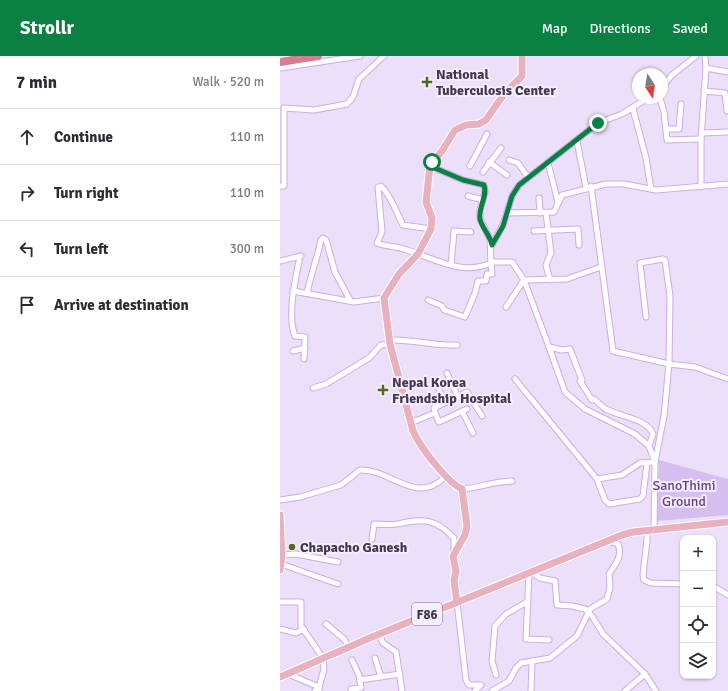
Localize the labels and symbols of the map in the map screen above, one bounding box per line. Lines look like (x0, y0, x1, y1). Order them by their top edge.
place label: National Tuberculosis Center (436, 66, 556, 99)
north arrow (632, 68, 668, 104)
marker: National Tuberculosis Center (421, 76, 433, 88)
route end (589, 114, 607, 132)
route start (423, 153, 441, 171)
place label: Nepal Korea Friendship Hospital (392, 374, 512, 407)
marker: Nepal Korea Friendship Hospital (377, 384, 389, 396)
park label: SanoThimi Ground (652, 477, 716, 510)
place label: Chapacho Ganesh (300, 539, 408, 556)
marker: Chapacho Ganesh (287, 542, 297, 552)
road number: F86 (412, 603, 442, 625)

